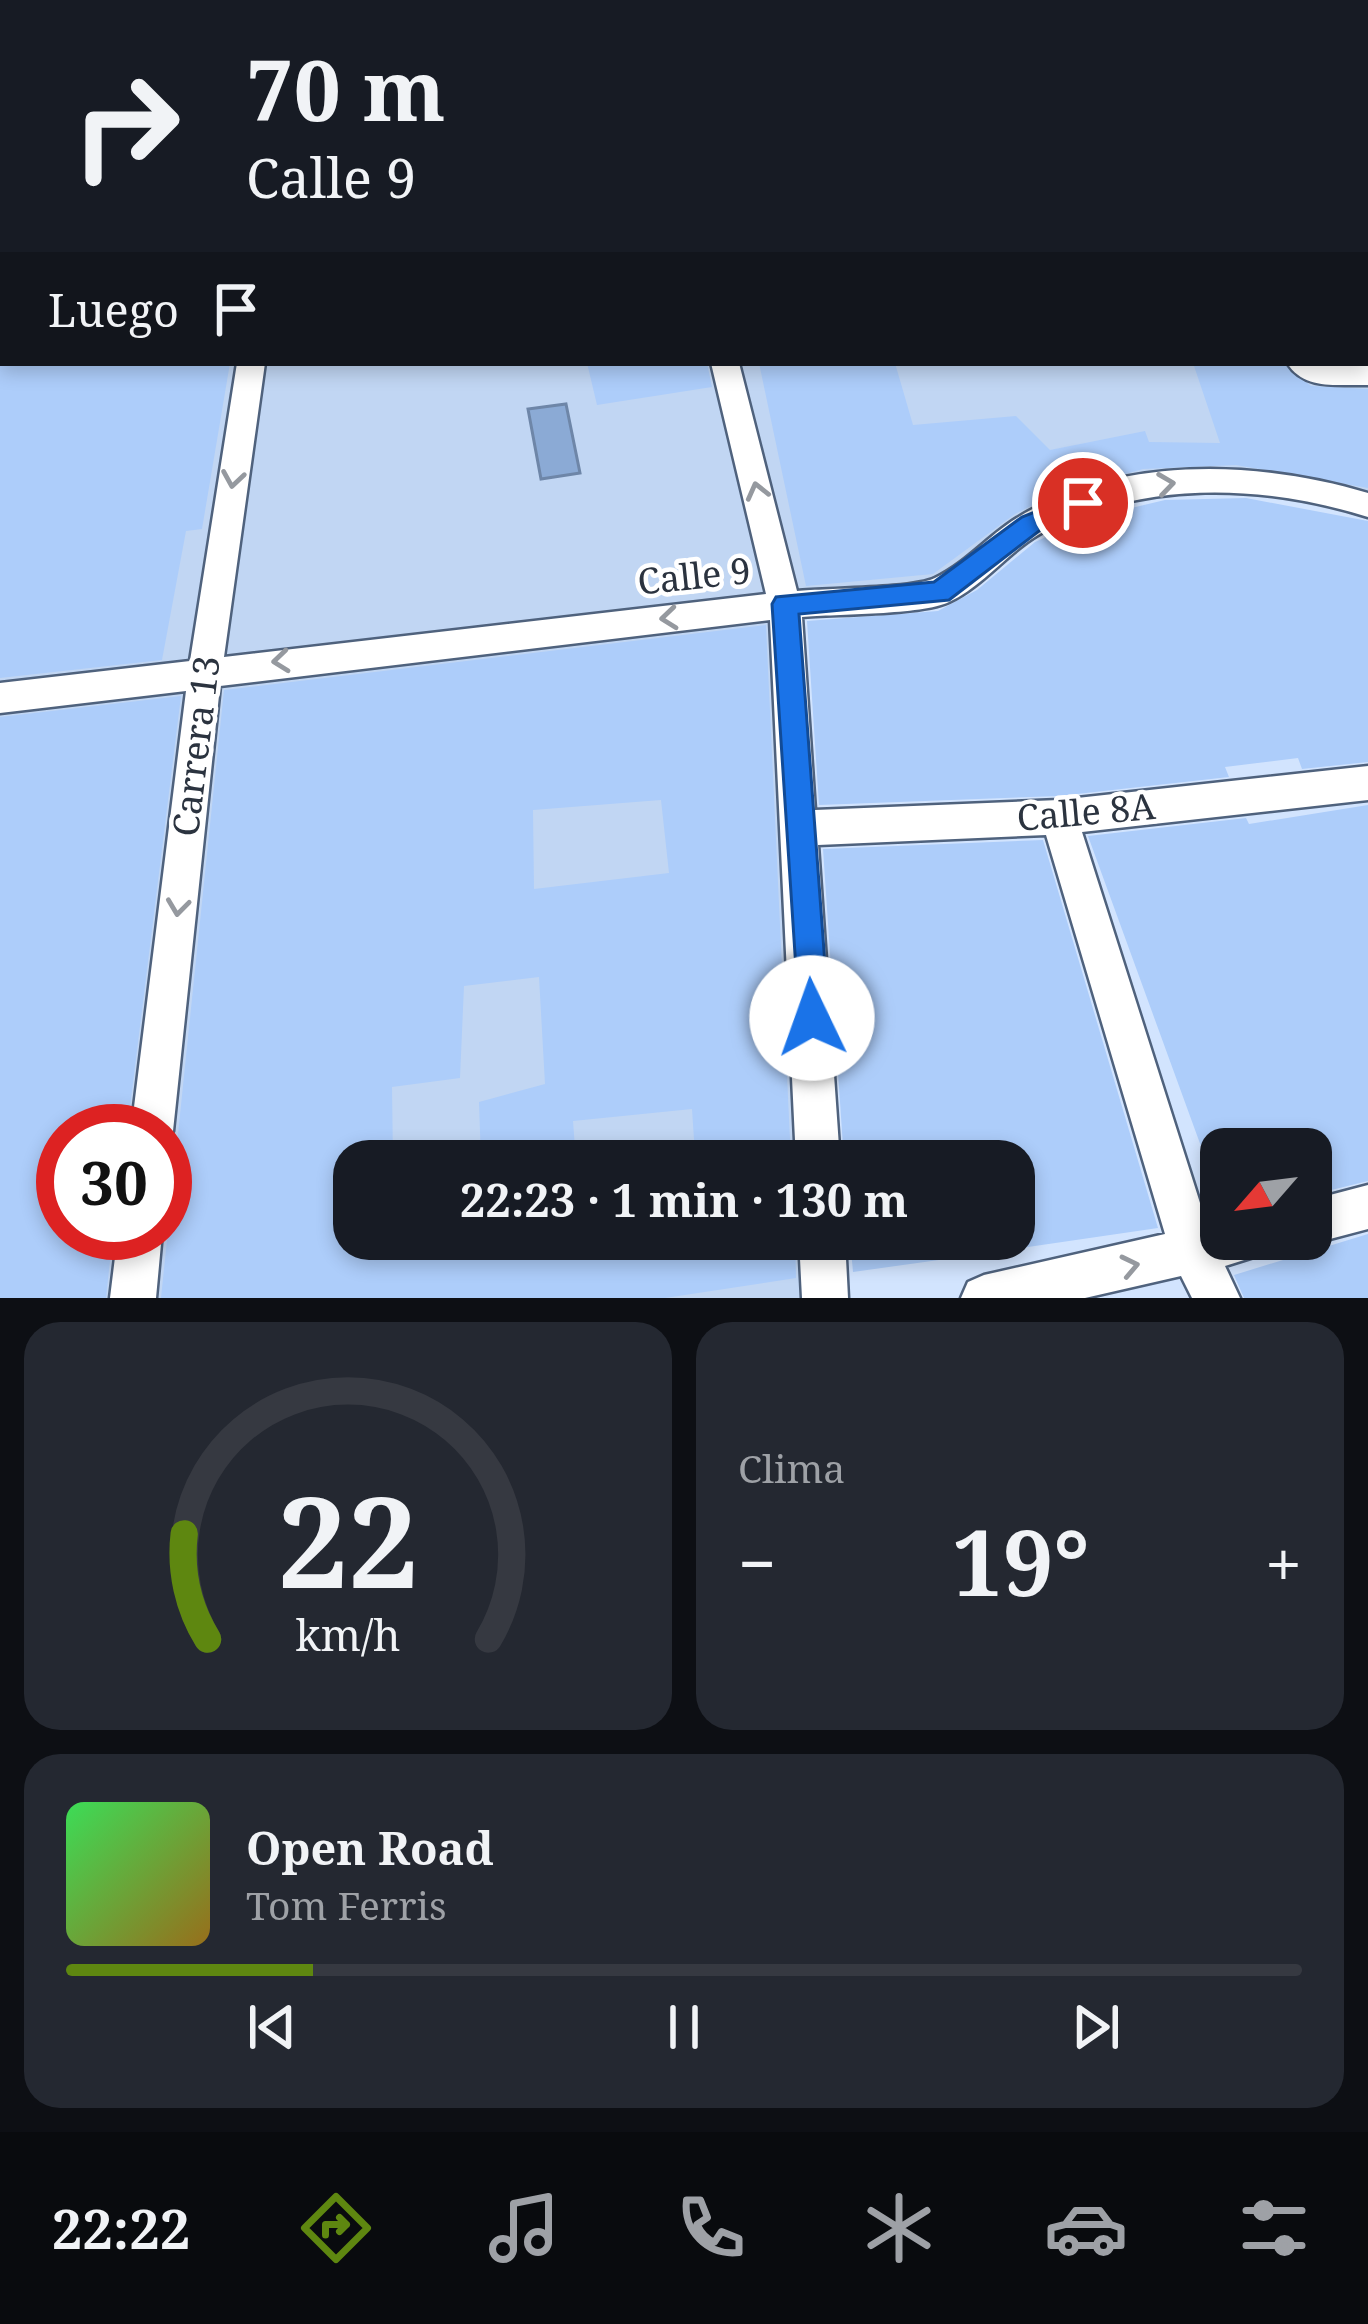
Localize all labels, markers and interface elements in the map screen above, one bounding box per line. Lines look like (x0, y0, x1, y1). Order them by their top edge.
text: 70 m (246, 31, 446, 146)
icon: right (48, 48, 204, 204)
text: Calle 9 (246, 140, 416, 214)
icon: arrive (203, 276, 269, 342)
text: Luego (48, 279, 179, 340)
pin (1032, 452, 1134, 554)
one-way arrow (222, 468, 247, 488)
icon: arrive (1050, 470, 1116, 536)
one-way arrow (1156, 471, 1176, 497)
one-way arrow (746, 481, 771, 502)
street label: Calle 9 (635, 545, 753, 606)
one-way arrow (659, 604, 679, 630)
one-way arrow (271, 648, 291, 674)
street label: Carrera 13 (160, 653, 231, 839)
street label: Calle 8A (1015, 781, 1158, 842)
one-way arrow (165, 897, 191, 917)
position arrow (749, 955, 875, 1081)
speed limit sign: 30 (36, 1104, 192, 1260)
north arrow (1200, 1128, 1332, 1260)
map controls (1200, 1128, 1332, 1260)
text: 22:23 · 1 min · 130 m (460, 1169, 908, 1230)
one-way arrow (1119, 1255, 1139, 1280)
text: Clima (738, 1441, 845, 1494)
text: 22 (277, 1455, 419, 1625)
text: 19° (952, 1500, 1090, 1622)
text: − (738, 1517, 776, 1607)
text: + (1265, 1517, 1302, 1607)
text: km/h (295, 1605, 401, 1664)
text: Open Road (246, 1817, 494, 1878)
text: Tom Ferris (246, 1878, 447, 1931)
icon: previous (239, 1994, 305, 2060)
icon: pause (651, 1994, 717, 2060)
icon: next (1063, 1994, 1129, 2060)
icon: directions (294, 2186, 378, 2270)
icon: music (482, 2186, 566, 2270)
icon: phone (669, 2186, 753, 2270)
icon: climate (857, 2186, 941, 2270)
icon: car (1044, 2186, 1128, 2270)
icon: filters (1232, 2186, 1316, 2270)
text: 22:22 (52, 2191, 190, 2265)

